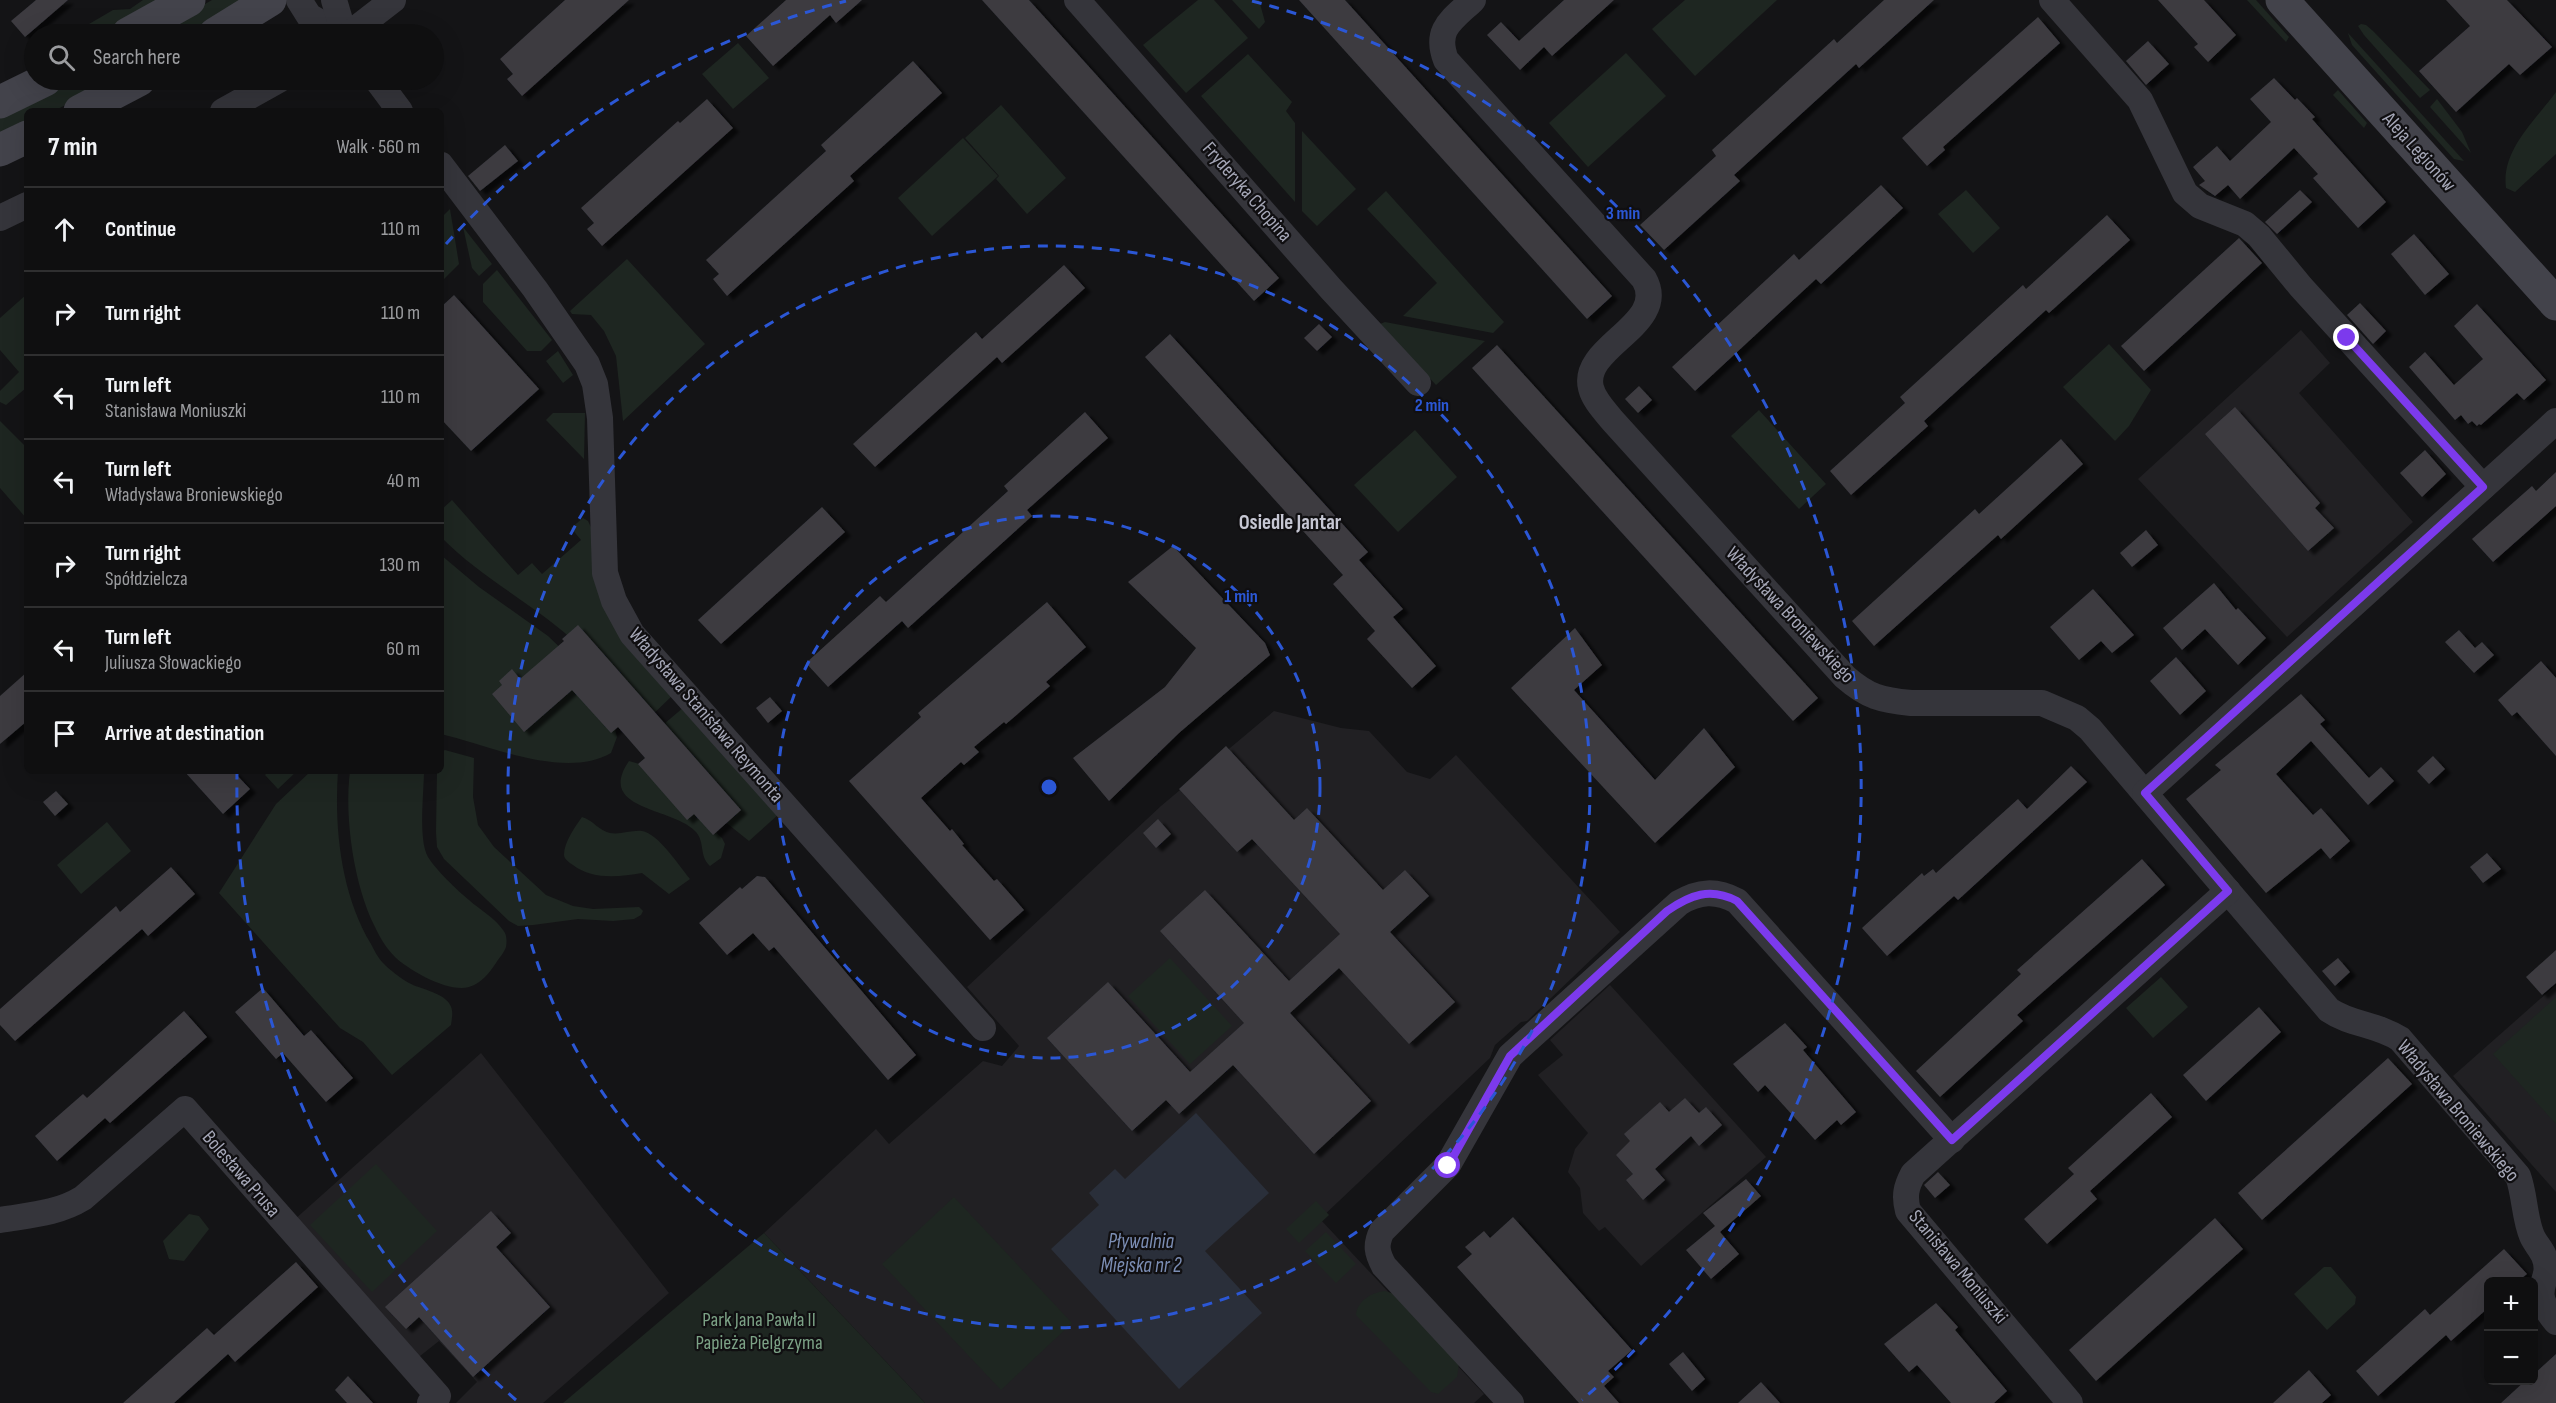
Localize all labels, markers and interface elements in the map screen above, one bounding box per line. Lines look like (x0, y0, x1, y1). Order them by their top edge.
search box (24, 24, 444, 90)
icon: search (45, 41, 78, 74)
text: Search here (93, 44, 180, 71)
street label: Aleja Legionów (2377, 107, 2461, 197)
text: 7 min (48, 132, 97, 163)
text: Walk · 560 m (336, 135, 420, 159)
street label: Fryderyka Chopina (1197, 137, 1297, 247)
text: 3 min (1606, 203, 1640, 224)
icon: ahead (48, 213, 81, 246)
text: Continue (105, 216, 176, 243)
text: 110 m (381, 217, 420, 241)
icon: right (48, 297, 81, 330)
text: Turn right (105, 300, 181, 327)
text: 110 m (381, 301, 420, 325)
route end (2333, 324, 2359, 350)
text: Turn left (105, 372, 171, 399)
icon: left (48, 381, 81, 414)
text: 110 m (381, 385, 420, 409)
text: 2 min (1415, 395, 1449, 416)
text: Stanisława Moniuszki (105, 399, 246, 423)
text: Turn left (105, 456, 171, 483)
icon: left (48, 465, 81, 498)
text: 40 m (387, 469, 420, 493)
text: Władysława Broniewskiego (105, 483, 283, 507)
district label: Osiedle Jantar (1239, 510, 1342, 535)
text: Turn right (105, 540, 181, 567)
street label: Władysława Broniewskiego (1721, 542, 1859, 688)
icon: right (48, 549, 81, 582)
text: 130 m (380, 553, 420, 577)
text: Spółdzielcza (105, 567, 188, 591)
text: 1 min (1224, 586, 1258, 607)
street label: Władysława Stanisława Reymonta (623, 623, 789, 807)
text: Turn left (105, 624, 171, 651)
icon: left (48, 633, 81, 666)
text: 60 m (386, 637, 420, 661)
text: Juliusza Słowackiego (105, 651, 241, 675)
icon: arrive (48, 717, 81, 750)
text: Arrive at destination (105, 720, 264, 747)
centre of rings (1039, 777, 1059, 797)
street label: Władysława Broniewskiego (2392, 1035, 2524, 1187)
street label: Bolesława Prusa (197, 1126, 285, 1222)
route start (1434, 1152, 1460, 1178)
street label: Stanisława Moniuszki (1903, 1205, 2013, 1329)
water label: Pływalnia Miejska nr 2 (1100, 1229, 1182, 1278)
map controls (2484, 1277, 2538, 1385)
button: + (2484, 1277, 2538, 1331)
park label: Park Jana Pawła II Papieża Pielgrzyma (695, 1308, 823, 1355)
button: − (2484, 1331, 2538, 1385)

